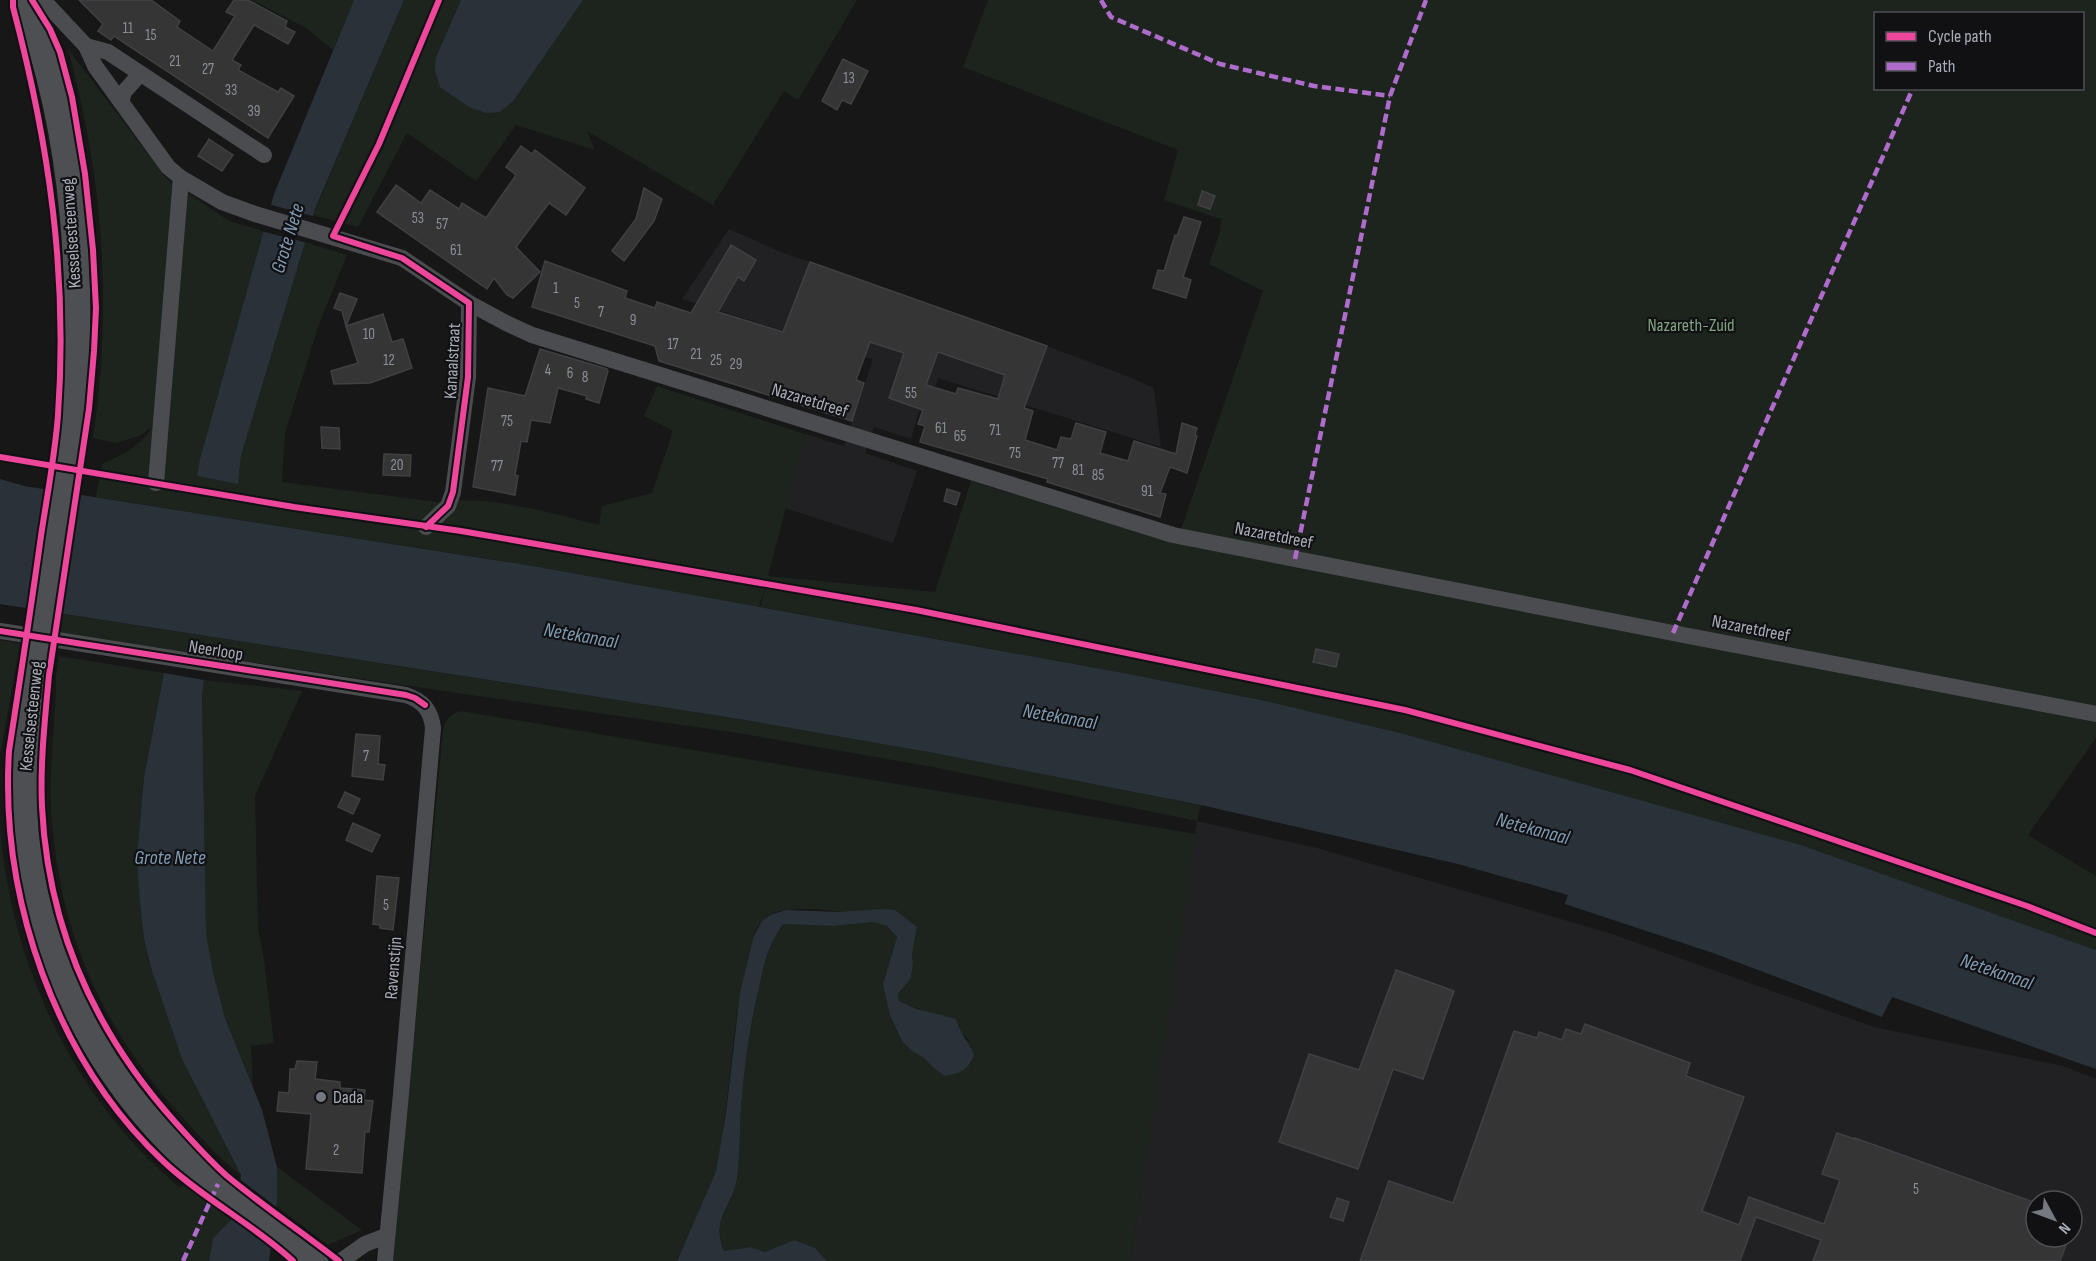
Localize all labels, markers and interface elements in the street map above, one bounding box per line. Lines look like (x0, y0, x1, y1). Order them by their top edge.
legend (1874, 12, 2084, 90)
house number: 11 (123, 19, 134, 38)
house number: 15 (145, 26, 157, 45)
text: Cycle path (1928, 26, 1992, 47)
house number: 21 (169, 52, 181, 71)
text: Path (1928, 56, 1956, 77)
house number: 27 (202, 60, 214, 79)
house number: 13 (843, 69, 855, 88)
house number: 33 (225, 81, 237, 100)
house number: 39 (248, 102, 260, 121)
street label: Kesselsesteenweg (57, 177, 86, 289)
water label: Grote Nete (266, 200, 310, 276)
house number: 53 (412, 209, 424, 228)
house number: 57 (436, 215, 448, 234)
house number: 61 (450, 241, 463, 260)
house number: 1 (553, 279, 559, 298)
house number: 5 (574, 294, 580, 313)
house number: 7 (598, 303, 604, 322)
house number: 9 (630, 311, 636, 330)
park label: Nazareth-Zuid (1647, 315, 1735, 336)
street label: Kanaalstraat (440, 322, 465, 400)
house number: 10 (363, 325, 375, 344)
house number: 17 (667, 335, 679, 354)
house number: 21 (690, 345, 702, 364)
house number: 12 (383, 351, 395, 370)
house number: 25 (710, 351, 722, 370)
house number: 29 (730, 355, 742, 374)
house number: 4 (545, 361, 551, 380)
house number: 6 (567, 364, 573, 383)
house number: 8 (582, 368, 588, 387)
street label: Nazaretdreef (769, 379, 851, 422)
house number: 55 (905, 384, 917, 403)
house number: 75 (501, 412, 513, 431)
house number: 61 (935, 419, 948, 438)
house number: 71 (989, 421, 1001, 440)
house number: 65 (954, 427, 966, 446)
house number: 75 (1009, 444, 1021, 463)
house number: 77 (1052, 454, 1064, 473)
house number: 20 (391, 456, 403, 475)
house number: 77 (491, 457, 503, 476)
house number: 81 (1072, 461, 1085, 480)
house number: 85 (1092, 466, 1104, 485)
house number: 91 (1141, 482, 1154, 501)
street label: Nazaretdreef (1233, 518, 1315, 553)
street label: Nazaretdreef (1710, 611, 1792, 646)
water label: Netekanaal (542, 618, 621, 655)
street label: Neerloop (187, 636, 245, 665)
street label: Kesselsesteenweg (15, 660, 48, 772)
water label: Netekanaal (1021, 699, 1100, 736)
house number: 7 (363, 747, 369, 766)
water label: Netekanaal (1493, 808, 1573, 851)
water label: Grote Nete (134, 846, 206, 870)
house number: 5 (383, 896, 389, 915)
street label: Ravenstijn (381, 936, 406, 1000)
water label: Netekanaal (1957, 948, 2037, 996)
place label: Dada (333, 1087, 363, 1108)
marker: Dada (314, 1090, 328, 1104)
house number: 2 (333, 1141, 339, 1160)
house number: 5 (1913, 1180, 1919, 1199)
north arrow (2024, 1189, 2084, 1249)
text: N (2054, 1218, 2074, 1237)

